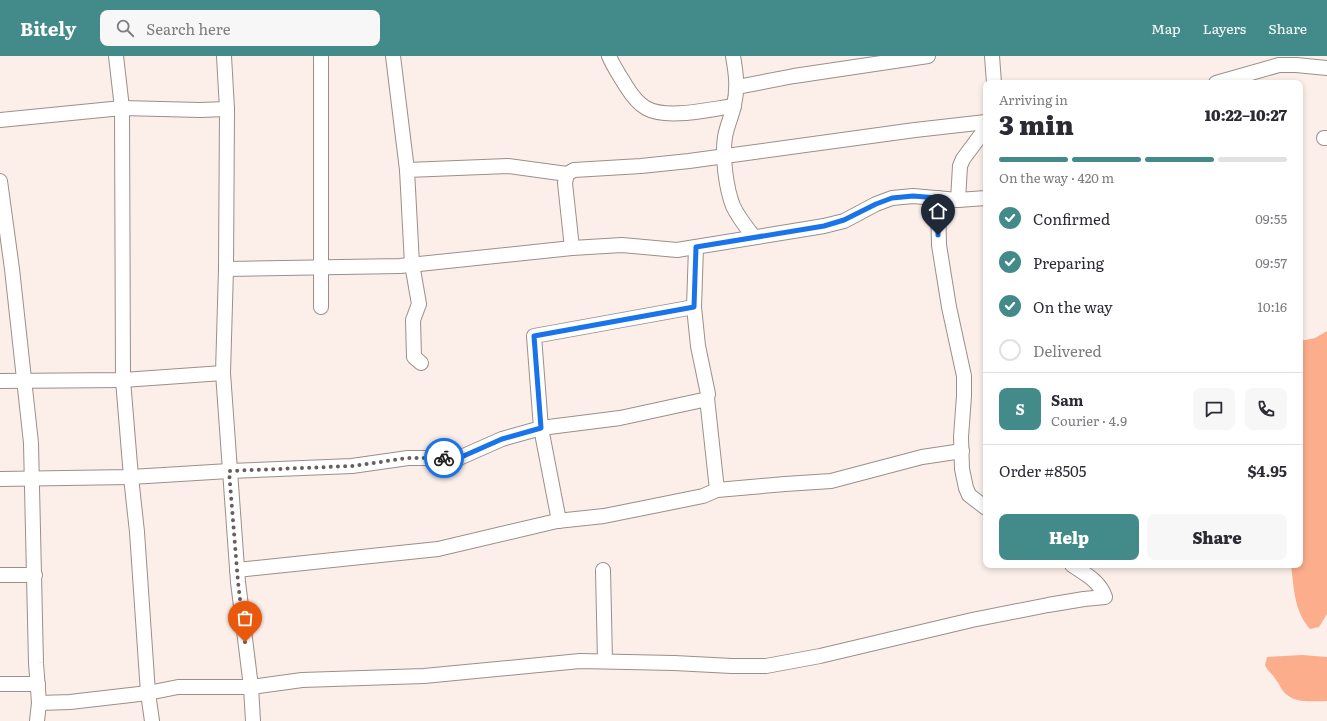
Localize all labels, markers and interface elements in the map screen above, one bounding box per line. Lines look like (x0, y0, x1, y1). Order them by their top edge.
search box (100, 10, 380, 46)
text: Bitely (20, 14, 76, 42)
icon: search (114, 17, 136, 39)
text: Search here (146, 17, 230, 40)
text: Map (1151, 18, 1181, 38)
text: Layers (1203, 18, 1246, 38)
text: Share (1268, 18, 1307, 38)
text: Arriving in (999, 90, 1068, 109)
text: 10:22–10:27 (1205, 103, 1287, 126)
text: 3 min (999, 104, 1074, 143)
text: On the way · 420 m (999, 168, 1114, 187)
pin (921, 194, 955, 235)
icon: home (927, 200, 949, 222)
icon: check (999, 207, 1021, 229)
text: Confirmed (1033, 207, 1110, 230)
text: 09:55 (1255, 209, 1287, 228)
icon: check (999, 251, 1021, 273)
text: Preparing (1033, 251, 1104, 274)
text: 09:57 (1255, 253, 1287, 272)
icon: check (999, 295, 1021, 317)
text: On the way (1033, 295, 1113, 318)
text: 10:16 (1258, 297, 1287, 316)
text: Delivered (1033, 339, 1102, 362)
text: Sam (1051, 388, 1084, 411)
button: chat (1193, 388, 1235, 430)
button: phone (1245, 388, 1287, 430)
text: S (1015, 397, 1025, 420)
text: Courier · 4.9 (1051, 411, 1127, 430)
courier (424, 438, 464, 478)
icon: bike (433, 447, 455, 469)
text: Order #8505 (999, 459, 1086, 482)
text: $4.95 (1247, 459, 1287, 482)
button: Help (999, 514, 1139, 560)
button: Share (1147, 514, 1287, 560)
pin (228, 601, 262, 642)
icon: bag (234, 607, 256, 629)

